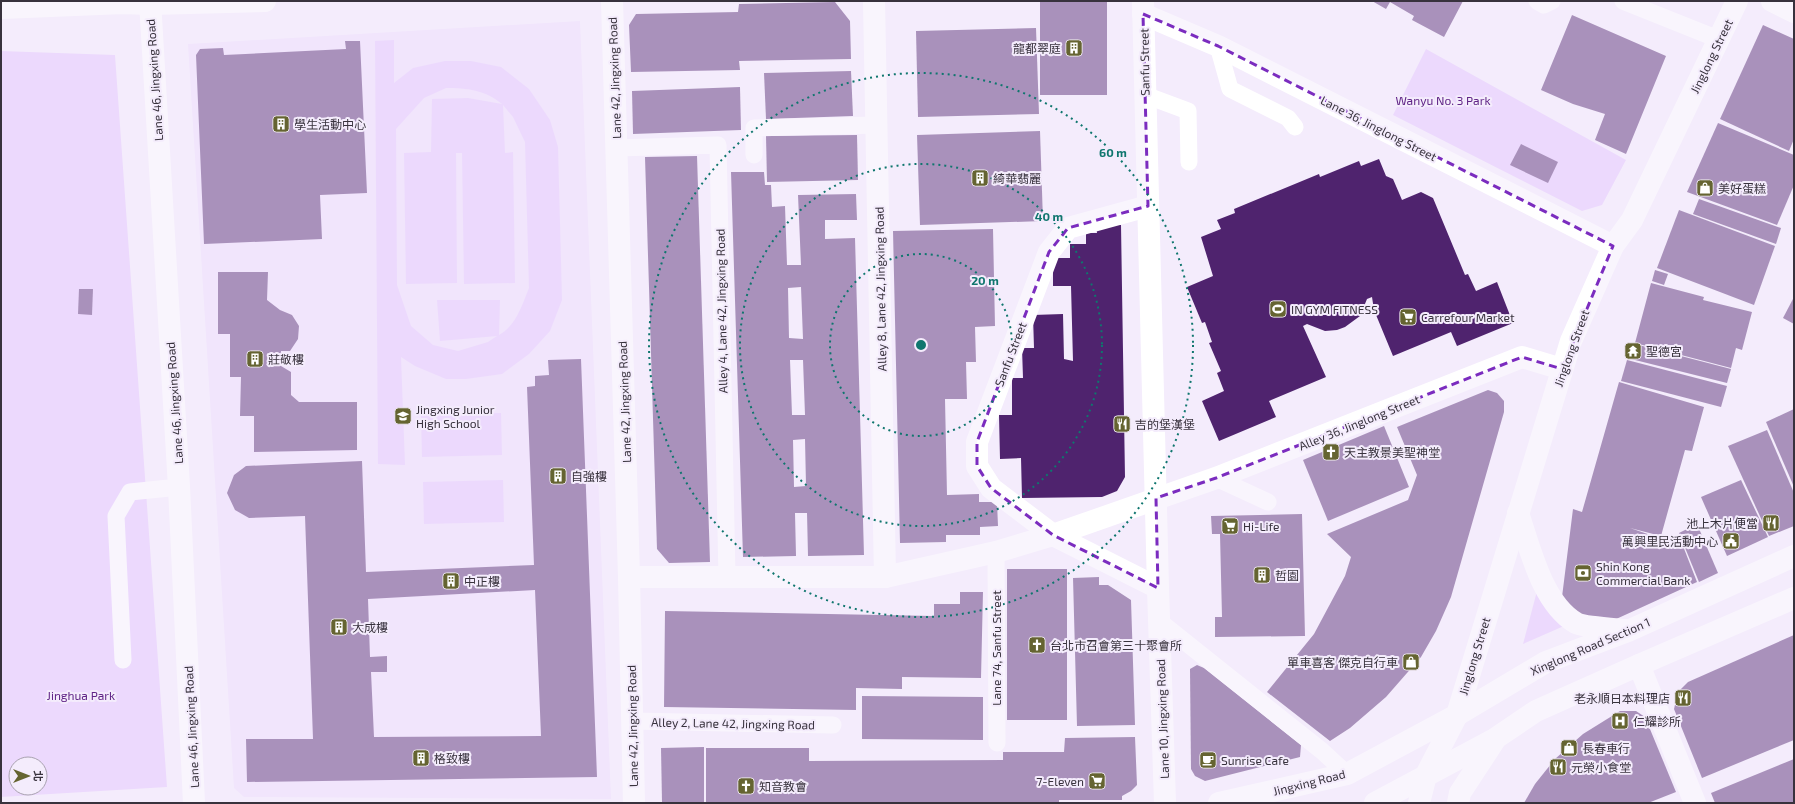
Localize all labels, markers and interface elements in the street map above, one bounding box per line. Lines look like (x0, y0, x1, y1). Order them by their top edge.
street label: Jinglong Street (1687, 16, 1735, 95)
street label: Lane 42, Jingxing Road (605, 17, 623, 139)
street label: Lane 46, Jingxing Road (143, 19, 165, 141)
street label: Sanfu Street (1136, 28, 1152, 96)
building icon: 龍都翠庭 (1064, 38, 1084, 58)
place label: 龍都翠庭 (1013, 41, 1061, 55)
street label: Lane 36, Jinglong Street (1319, 93, 1440, 164)
park label: Wanyu No. 3 Park (1395, 93, 1491, 107)
building icon: 學生活動中心 (271, 114, 291, 134)
place label: 學生活動中心 (294, 117, 366, 131)
text: 60 m (1099, 145, 1127, 159)
building icon: 綺華翡麗 (970, 168, 990, 188)
place label: 綺華翡麗 (993, 171, 1041, 185)
shop icon: 美好蛋糕 (1695, 178, 1715, 198)
place label: 美好蛋糕 (1718, 181, 1766, 195)
street label: Alley 8, Lane 42, Jingxing Road (872, 207, 888, 371)
text: 40 m (1035, 209, 1063, 223)
street label: Alley 4, Lane 42, Jingxing Road (713, 229, 729, 393)
text: 20 m (971, 273, 999, 287)
sports icon: IN GYM FITNESS (1268, 299, 1288, 319)
place label: IN GYM FITNESS (1291, 302, 1378, 316)
supermarket icon: Carrefour Market (1398, 307, 1418, 327)
street label: Jinglong Street (1551, 307, 1592, 388)
place label: Carrefour Market (1421, 310, 1515, 324)
street label: Sanfu Street (991, 319, 1029, 388)
centre of rings (914, 338, 928, 352)
street label: Lane 42, Jingxing Road (615, 341, 633, 463)
temple icon: 聖德宮 (1623, 341, 1643, 361)
street label: Lane 46, Jingxing Road (163, 342, 185, 464)
place label: 聖德宮 (1646, 344, 1682, 358)
building icon: 莊敬樓 (245, 349, 265, 369)
place label: 莊敬樓 (268, 352, 304, 366)
street label: Alley 36, Jinglong Street (1296, 391, 1422, 453)
place label: Jingxing Junior High School (416, 402, 495, 430)
school or university icon: Jingxing Junior High School (393, 406, 413, 426)
restaurant icon: 吉的堡漢堡 (1112, 414, 1132, 434)
place label: 吉的堡漢堡 (1135, 417, 1195, 431)
church icon: 天主教景美聖神堂 (1321, 442, 1341, 462)
place label: 天主教景美聖神堂 (1344, 445, 1440, 459)
building icon: 自強樓 (548, 466, 568, 486)
place label: 自強樓 (571, 469, 607, 483)
restaurant icon: 池上木片便當 (1761, 513, 1781, 533)
supermarket icon: Hi-Life (1220, 516, 1240, 536)
place label: 池上木片便當 (1686, 516, 1758, 530)
place label: Hi-Life (1243, 519, 1279, 533)
public building icon: 萬興里民活動中心 (1721, 531, 1741, 551)
place label: 萬興里民活動中心 (1622, 534, 1718, 548)
place label: Shin Kong Commercial Bank (1596, 559, 1690, 587)
bank icon: Shin Kong Commercial Bank (1573, 563, 1593, 583)
building icon: 哲園 (1252, 565, 1272, 585)
place label: 哲園 (1275, 568, 1299, 582)
building icon: 中正樓 (441, 571, 461, 591)
place label: 中正樓 (464, 574, 500, 588)
street label: Lane 74, Sanfu Street (989, 590, 1003, 706)
street label: Xinglong Road Section 1 (1528, 614, 1652, 678)
street label: Jinglong Street (1455, 615, 1493, 697)
building icon: 大成樓 (329, 617, 349, 637)
place label: 大成樓 (352, 620, 388, 634)
church icon: 台北市召會第三十聚會所 (1027, 635, 1047, 655)
place label: 台北市召會第三十聚會所 (1050, 638, 1182, 652)
shop icon: 單車喜客 傑克自行車 (1401, 652, 1421, 672)
place label: 單車喜客 傑克自行車 (1287, 655, 1398, 669)
street label: Lane 10, Jingxing Road (1153, 659, 1171, 779)
street label: Lane 42, Jingxing Road (624, 665, 640, 787)
street label: Lane 46, Jingxing Road (181, 666, 201, 788)
park label: Jinghua Park (47, 688, 115, 702)
restaurant icon: 老永順日本料理店 (1673, 688, 1693, 708)
place label: 老永順日本料理店 (1574, 691, 1670, 705)
hospital icon: 仁耀診所 (1610, 711, 1630, 731)
place label: 仁耀診所 (1633, 714, 1681, 728)
street label: Alley 2, Lane 42, Jingxing Road (651, 715, 815, 731)
shop icon: 長春車行 (1559, 738, 1579, 758)
place label: 長春車行 (1582, 741, 1630, 755)
building icon: 格致樓 (411, 748, 431, 768)
cafe icon: Sunrise Cafe (1198, 750, 1218, 770)
place label: 格致樓 (434, 751, 470, 765)
place label: Sunrise Cafe (1221, 753, 1289, 767)
north arrow (8, 756, 48, 796)
restaurant icon: 元榮小食堂 (1548, 757, 1568, 777)
place label: 元榮小食堂 (1571, 760, 1631, 774)
street label: Jingxing Road (1271, 766, 1347, 798)
text: 北 (32, 771, 45, 782)
supermarket icon: 7-Eleven (1087, 771, 1107, 791)
place label: 7-Eleven (1036, 774, 1084, 788)
church icon: 知音教會 (736, 776, 756, 796)
place label: 知音教會 (759, 779, 807, 793)

